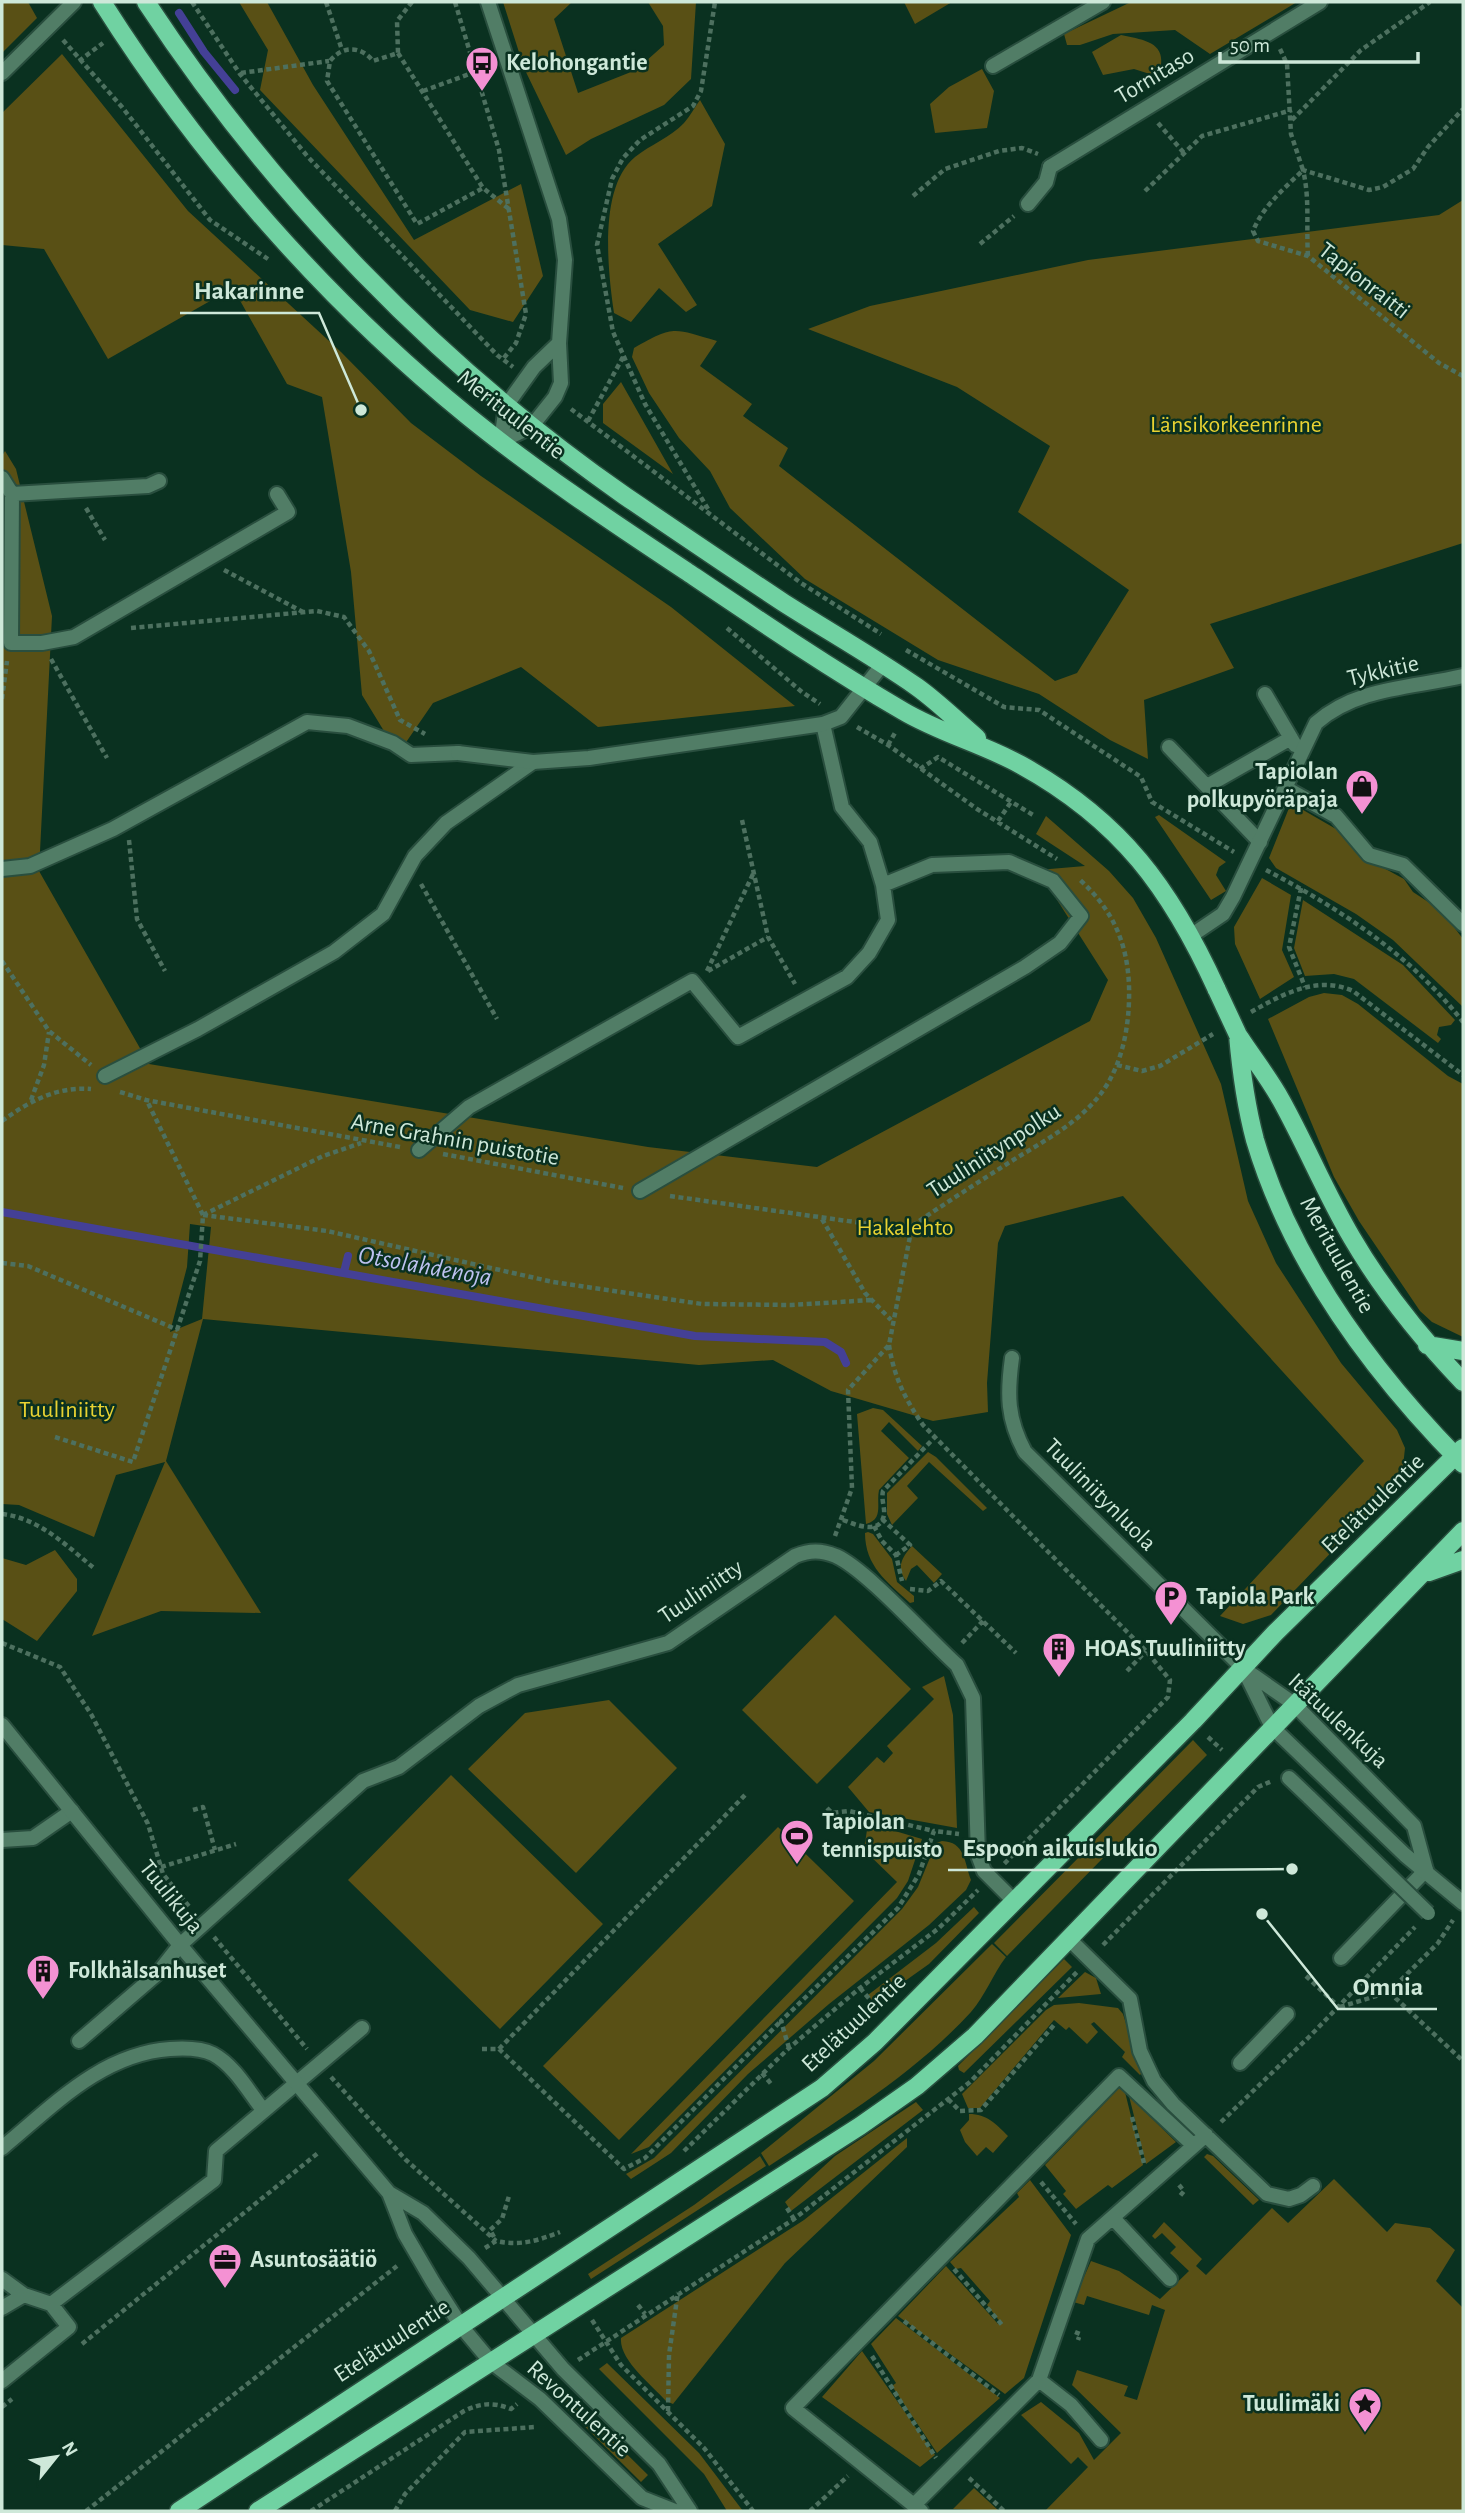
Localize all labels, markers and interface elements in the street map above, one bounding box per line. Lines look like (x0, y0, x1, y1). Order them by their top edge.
scale bar (1220, 21, 1418, 65)
text: 50 m (1230, 35, 1270, 56)
street label: Tornitaso (1111, 43, 1199, 109)
bus stop icon: Kelohongantie (463, 44, 501, 93)
place label: Kelohongantie (506, 51, 648, 75)
street label: Tapionraitti (1314, 238, 1414, 324)
callout: Hakarinne (180, 266, 319, 313)
text: Hakarinne (194, 278, 304, 304)
street label: Merituulentie (453, 366, 569, 464)
park label: Länsikorkeenrinne (1150, 413, 1322, 437)
street label: Tykkitie (1345, 651, 1421, 691)
place label: Tapiolan polkupyöräpaja (1187, 760, 1338, 812)
shop icon: Tapiolan polkupyöräpaja (1343, 767, 1381, 816)
street label: Tuuliniitynpolku (923, 1099, 1065, 1203)
street label: Arne Grahnin puistotie (349, 1110, 561, 1170)
street label: Merituulentie (1295, 1193, 1379, 1317)
park label: Hakalehto (856, 1216, 954, 1240)
water label: Otsolahdenoja (356, 1241, 494, 1291)
park label: Tuuliniitty (19, 1398, 115, 1422)
street label: Tuuliniitynluola (1039, 1434, 1161, 1556)
street label: Etelätuulentie (1317, 1449, 1429, 1559)
street label: Tuuliniitty (655, 1555, 747, 1629)
parking icon: Tapiola Park (1152, 1578, 1190, 1627)
place label: Tapiola Park (1196, 1585, 1314, 1609)
building icon: HOAS Tuuliniitty (1040, 1630, 1078, 1679)
place label: HOAS Tuuliniitty (1084, 1637, 1246, 1661)
street label: Itätuulenkuja (1283, 1669, 1393, 1773)
place label: Tapiolan tennispuisto (822, 1810, 942, 1862)
sports icon: Tapiolan tennispuisto (778, 1817, 816, 1866)
callout: Espoon aikuislukio (948, 1823, 1171, 1870)
text: Espoon aikuislukio (962, 1835, 1158, 1861)
street label: Tuulikuja (134, 1856, 208, 1938)
building icon: Folkhälsanhuset (24, 1952, 62, 2001)
place label: Folkhälsanhuset (68, 1959, 226, 1983)
callout: Omnia (1338, 1962, 1437, 2009)
street label: Etelätuulentie (797, 1969, 911, 2077)
text: Omnia (1353, 1974, 1423, 2000)
office icon: Asuntosäätiö (206, 2241, 244, 2290)
place label: Asuntosäätiö (250, 2248, 377, 2272)
street label: Etelätuulentie (330, 2295, 454, 2387)
street label: Revontulentie (522, 2356, 636, 2462)
place icon: Tuulimäki (1346, 2385, 1384, 2434)
place label: Tuulimäki (1243, 2392, 1340, 2416)
north arrow (21, 2422, 91, 2492)
text: N (58, 2439, 81, 2460)

